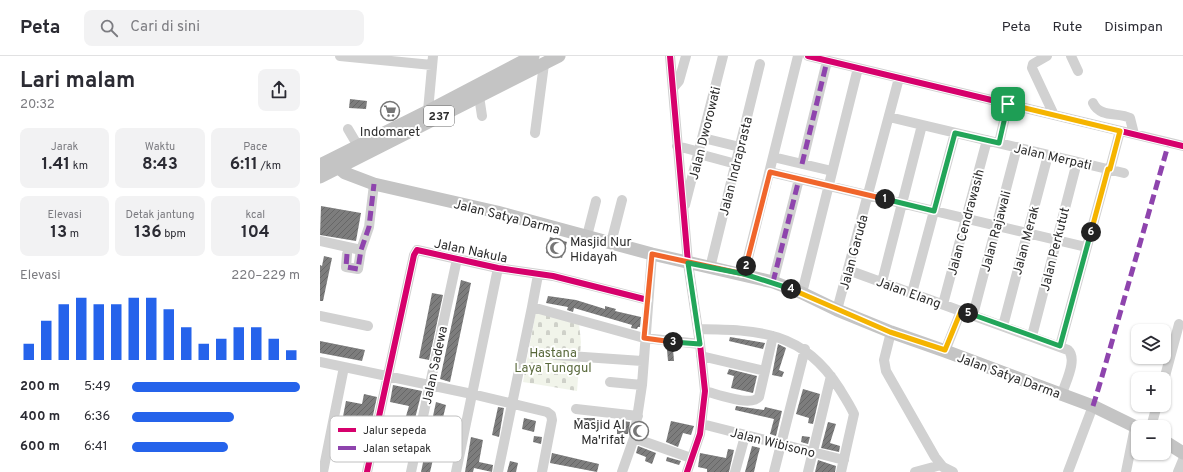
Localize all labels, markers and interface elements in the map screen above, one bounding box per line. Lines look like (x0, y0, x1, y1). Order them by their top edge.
search box (84, 10, 364, 46)
text: Peta (20, 16, 60, 40)
icon: search (98, 17, 120, 39)
text: Cari di sini (130, 18, 200, 37)
text: Peta (1002, 19, 1031, 36)
text: Rute (1053, 19, 1082, 36)
text: Disimpan (1104, 19, 1163, 36)
text: Lari malam (20, 68, 135, 95)
button: share (258, 69, 300, 111)
street label: Jalan Dworowati (687, 85, 725, 182)
pin (991, 87, 1025, 121)
icon: arrive (997, 93, 1019, 115)
text: 20:32 (20, 97, 55, 113)
supermarket icon: Indomaret (379, 100, 401, 122)
road number: 237 (424, 106, 454, 126)
street label: Jalan Indraprasta (717, 115, 757, 218)
place label: Indomaret (360, 125, 420, 141)
text: Jarak (51, 140, 78, 154)
text: Waktu (145, 140, 175, 154)
text: Pace (243, 140, 267, 154)
street label: Jalan Merpati (1012, 141, 1093, 175)
text: 1.41 (41, 154, 70, 176)
text: 8:43 (142, 154, 178, 176)
text: 6:11 (230, 154, 258, 176)
text: km (70, 159, 88, 173)
text: /km (258, 159, 281, 173)
street label: Jalan Cendrawasih (945, 168, 989, 277)
pin: 1 (875, 189, 895, 209)
street label: Jalan Rajawali (978, 189, 1015, 274)
text: 1 (883, 192, 887, 206)
street label: Jalan Satya Darma (452, 197, 561, 239)
street label: Jalan Merak (1010, 204, 1044, 277)
street label: Jalan Perkutut (1038, 206, 1074, 293)
text: Elevasi (48, 208, 82, 222)
text: Detak jantung (126, 208, 194, 222)
text: kcal (246, 208, 265, 222)
street label: Jalan Garuda (837, 213, 873, 292)
text: 13 (50, 222, 67, 244)
text: 136 (134, 222, 162, 244)
text: 104 (241, 222, 270, 244)
pin: 6 (1081, 222, 1101, 242)
text: 6 (1088, 225, 1094, 239)
text: m (67, 227, 79, 241)
text: bpm (162, 227, 186, 241)
place label: Masjid Nur Hidayah (570, 235, 632, 266)
street label: Jalan Nakula (432, 236, 509, 268)
mosque icon: Masjid Nur Hidayah (545, 237, 567, 259)
pin: 2 (736, 256, 756, 276)
text: 2 (743, 259, 749, 273)
text: Elevasi (20, 268, 61, 284)
text: 220–229 m (231, 268, 300, 284)
street label: Jalan Elang (874, 275, 943, 313)
pin: 4 (781, 279, 801, 299)
text: 4 (787, 282, 795, 296)
pin: 5 (958, 303, 978, 323)
text: 5 (965, 306, 971, 320)
map controls (1131, 324, 1171, 460)
button: layers (1131, 324, 1171, 364)
street label: Jalan Sadewa (420, 325, 452, 406)
pin: 3 (663, 332, 683, 352)
text: 3 (670, 335, 676, 349)
park label: Hastana Laya Tunggul (514, 346, 592, 377)
street label: Jalan Satya Darma (954, 351, 1062, 403)
button: + (1131, 372, 1171, 412)
text: 200 m (20, 379, 60, 395)
text: 5:49 (84, 379, 111, 395)
text: 400 m (20, 409, 60, 425)
text: 6:36 (84, 409, 110, 425)
legend (330, 416, 462, 462)
place label: Masjid Al Ma'rifat (573, 418, 625, 449)
mosque icon: Masjid Al Ma'rifat (628, 420, 650, 442)
button: − (1131, 420, 1171, 460)
text: Jalur sepeda (363, 424, 427, 438)
street label: Jalan Wibisono (728, 426, 817, 462)
text: 600 m (20, 439, 60, 455)
text: 6:41 (84, 439, 108, 455)
text: Jalan setapak (363, 442, 431, 456)

